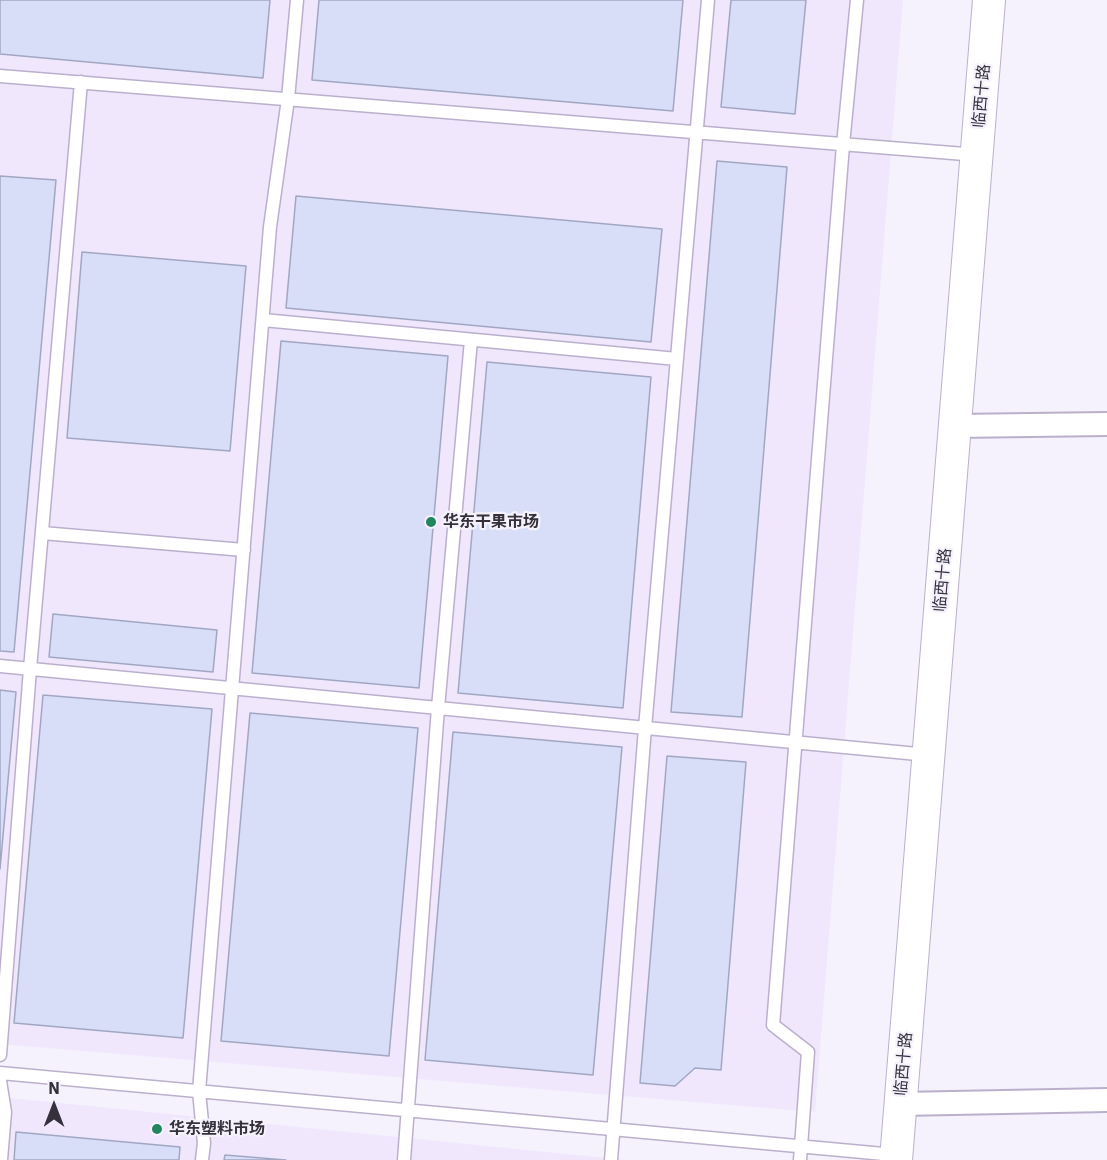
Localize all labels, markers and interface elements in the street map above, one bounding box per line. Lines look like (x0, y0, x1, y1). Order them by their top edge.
street label: 临西十路 (970, 63, 994, 129)
place label: 华东干果市场 (443, 512, 539, 532)
marker: 华东干果市场 (424, 515, 438, 529)
street label: 临西十路 (931, 547, 955, 613)
street label: 临西十路 (892, 1031, 916, 1097)
north arrow (24, 1076, 84, 1136)
text: N (48, 1078, 60, 1098)
place label: 华东塑料市场 (169, 1119, 265, 1139)
marker: 华东塑料市场 (150, 1122, 164, 1136)

